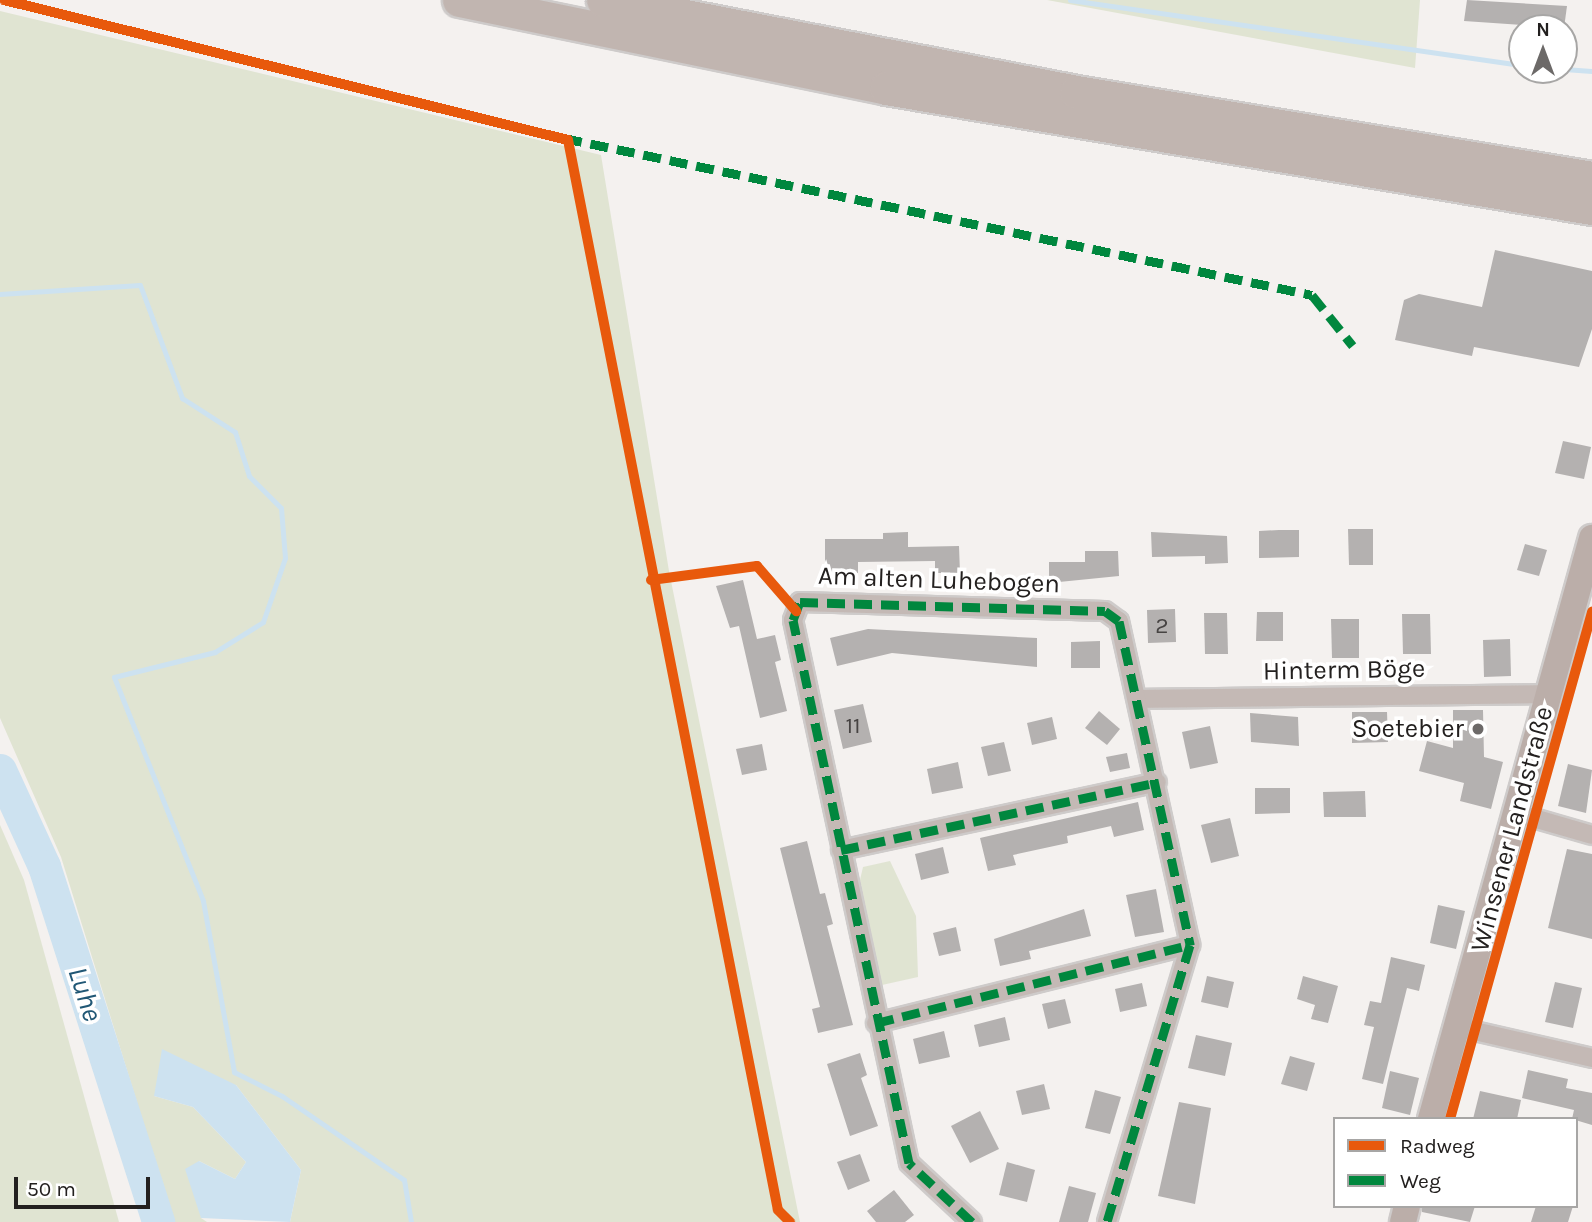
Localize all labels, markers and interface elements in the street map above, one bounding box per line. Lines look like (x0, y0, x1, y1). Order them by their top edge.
north arrow (1508, 14, 1578, 84)
text: N (1536, 19, 1550, 41)
street label: Am alten Luhebogen (817, 560, 1061, 600)
house number: 2 (1155, 612, 1169, 640)
street label: Hinterm Böge (1263, 653, 1425, 687)
street label: Winsener Landstraße (1464, 703, 1560, 955)
house number: 11 (845, 712, 861, 740)
place label: Soetebier (1352, 713, 1464, 745)
marker: Soetebier (1470, 721, 1486, 737)
water label: Luhe (60, 963, 110, 1025)
legend (1333, 1117, 1578, 1208)
text: Radweg (1400, 1134, 1475, 1158)
scale bar (18, 1162, 154, 1206)
text: Weg (1400, 1169, 1441, 1193)
text: 50 m (27, 1177, 76, 1201)

